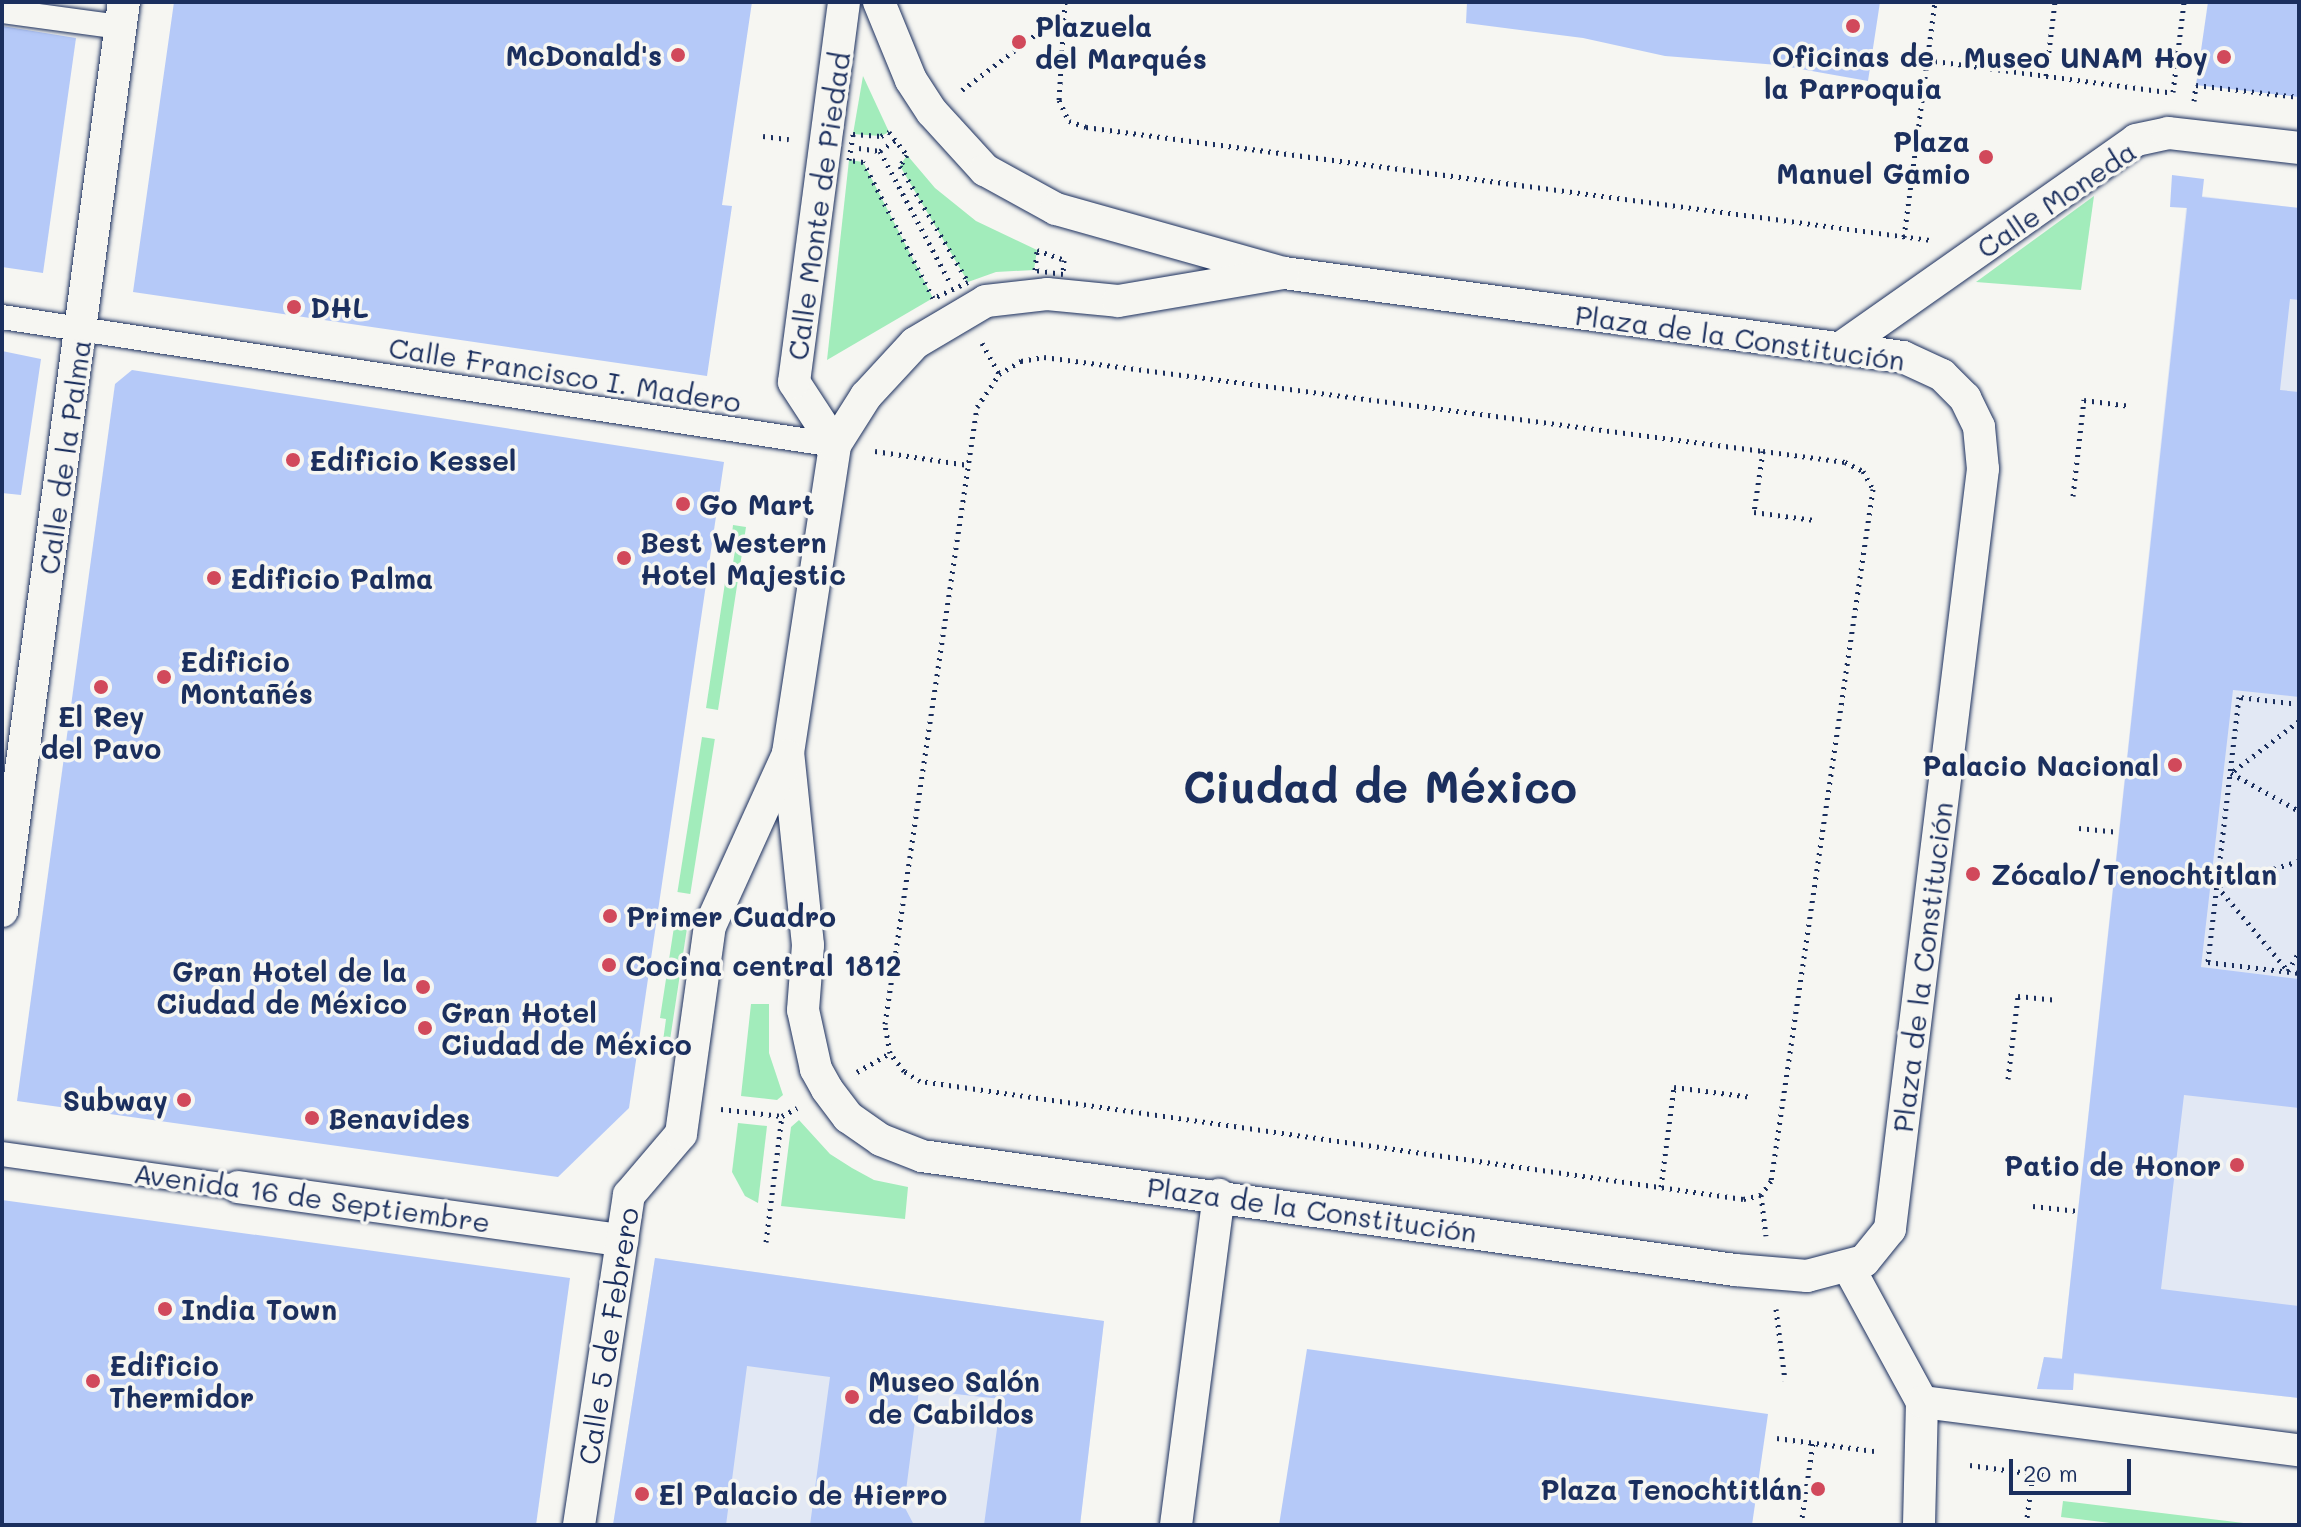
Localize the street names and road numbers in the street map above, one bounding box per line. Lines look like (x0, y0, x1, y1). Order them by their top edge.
street label: Calle Monte de Piedad (780, 50, 856, 362)
street label: Calle Moneda (1970, 133, 2142, 265)
street label: Plaza de la Constitución (1573, 297, 1907, 377)
street label: Calle Francisco I. Madero (386, 330, 744, 418)
street label: Calle de la Palma (31, 338, 97, 576)
street label: Plaza de la Constitución (1885, 800, 1959, 1134)
street label: Avenida 16 de Septiembre (132, 1155, 492, 1239)
street label: Plaza de la Constitución (1145, 1169, 1479, 1249)
street label: Calle 5 de Febrero (571, 1205, 645, 1467)

